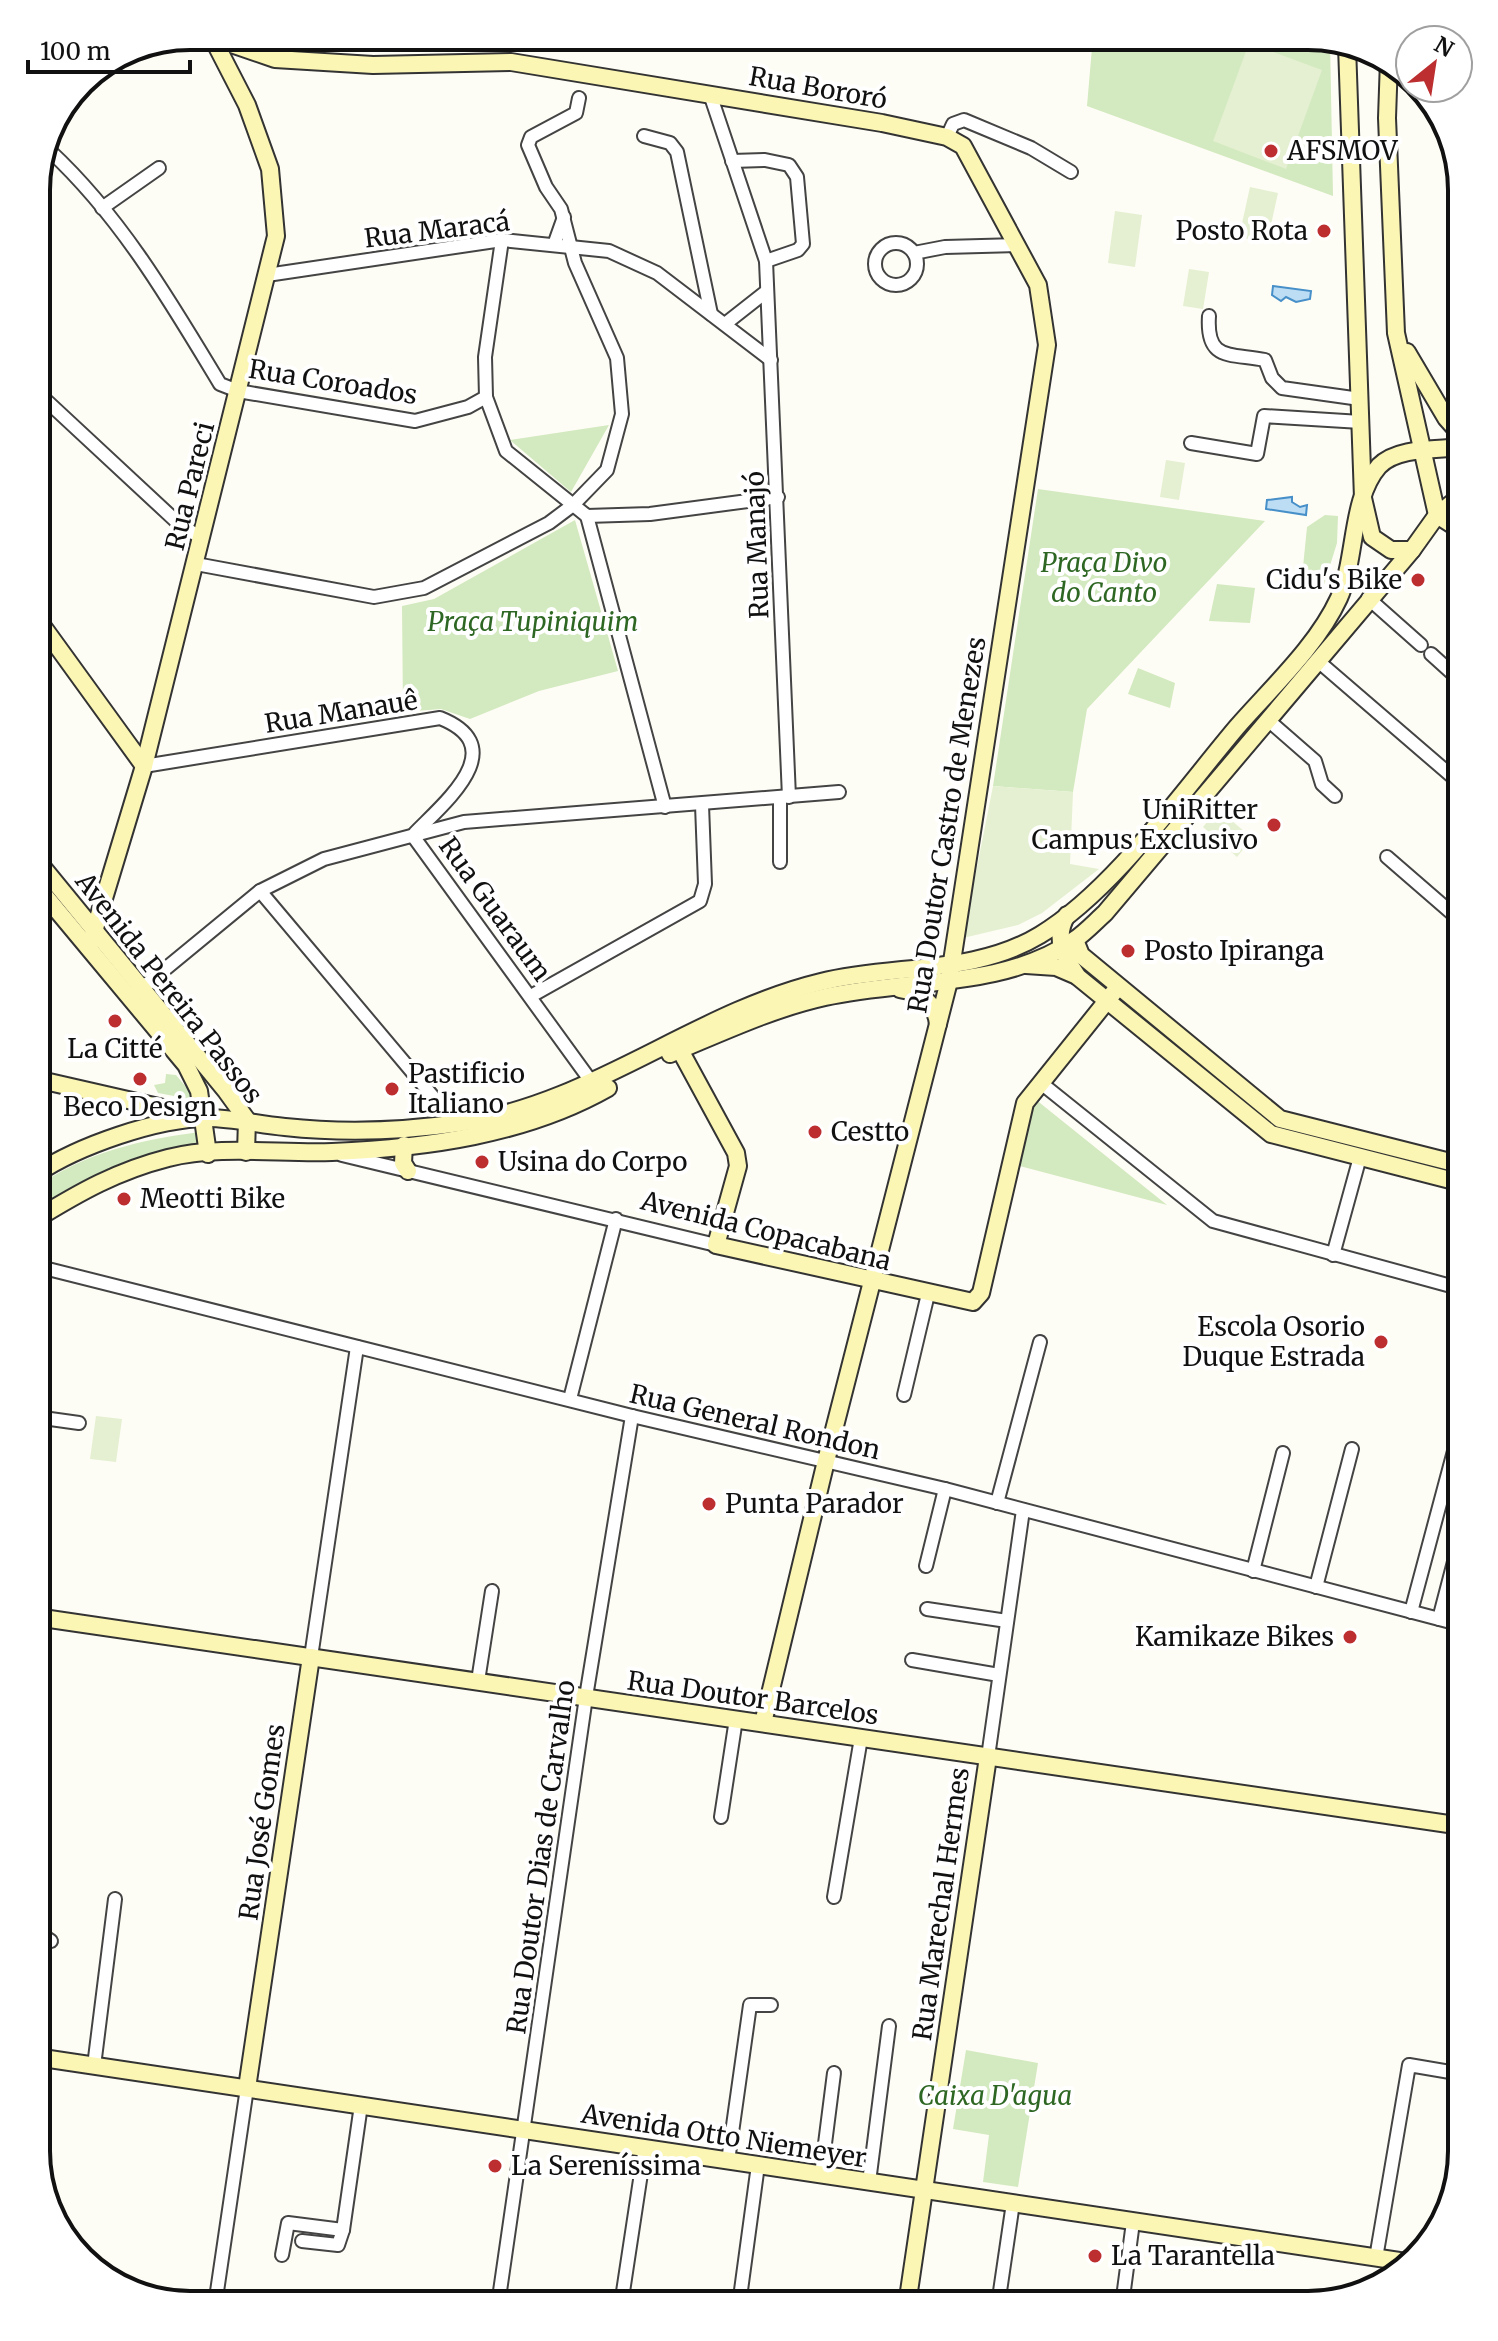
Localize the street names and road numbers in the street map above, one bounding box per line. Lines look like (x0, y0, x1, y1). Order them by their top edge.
street label: Rua Bororó (747, 59, 890, 116)
street label: Rua Maracá (362, 204, 512, 255)
street label: Rua Coroados (246, 352, 420, 411)
street label: Rua Pareci (158, 418, 221, 553)
street label: Rua Manajó (737, 471, 776, 619)
street label: Rua Doutor Castro de Menezes (900, 634, 993, 1015)
street label: Rua Manauê (262, 683, 420, 740)
street label: Rua Guaraum (432, 830, 559, 987)
street label: Avenida Pereira Passos (68, 865, 270, 1110)
street label: Avenida Copacabana (637, 1183, 895, 1278)
street label: Rua General Rondon (627, 1377, 884, 1466)
street label: Rua Doutor Barcelos (625, 1664, 881, 1731)
street label: Rua Doutor Dias de Carvalho (499, 1678, 582, 2036)
street label: Rua José Gomes (231, 1722, 292, 1922)
street label: Rua Marechal Hermes (905, 1765, 976, 2043)
street label: Avenida Otto Niemeyer (578, 2097, 869, 2174)

